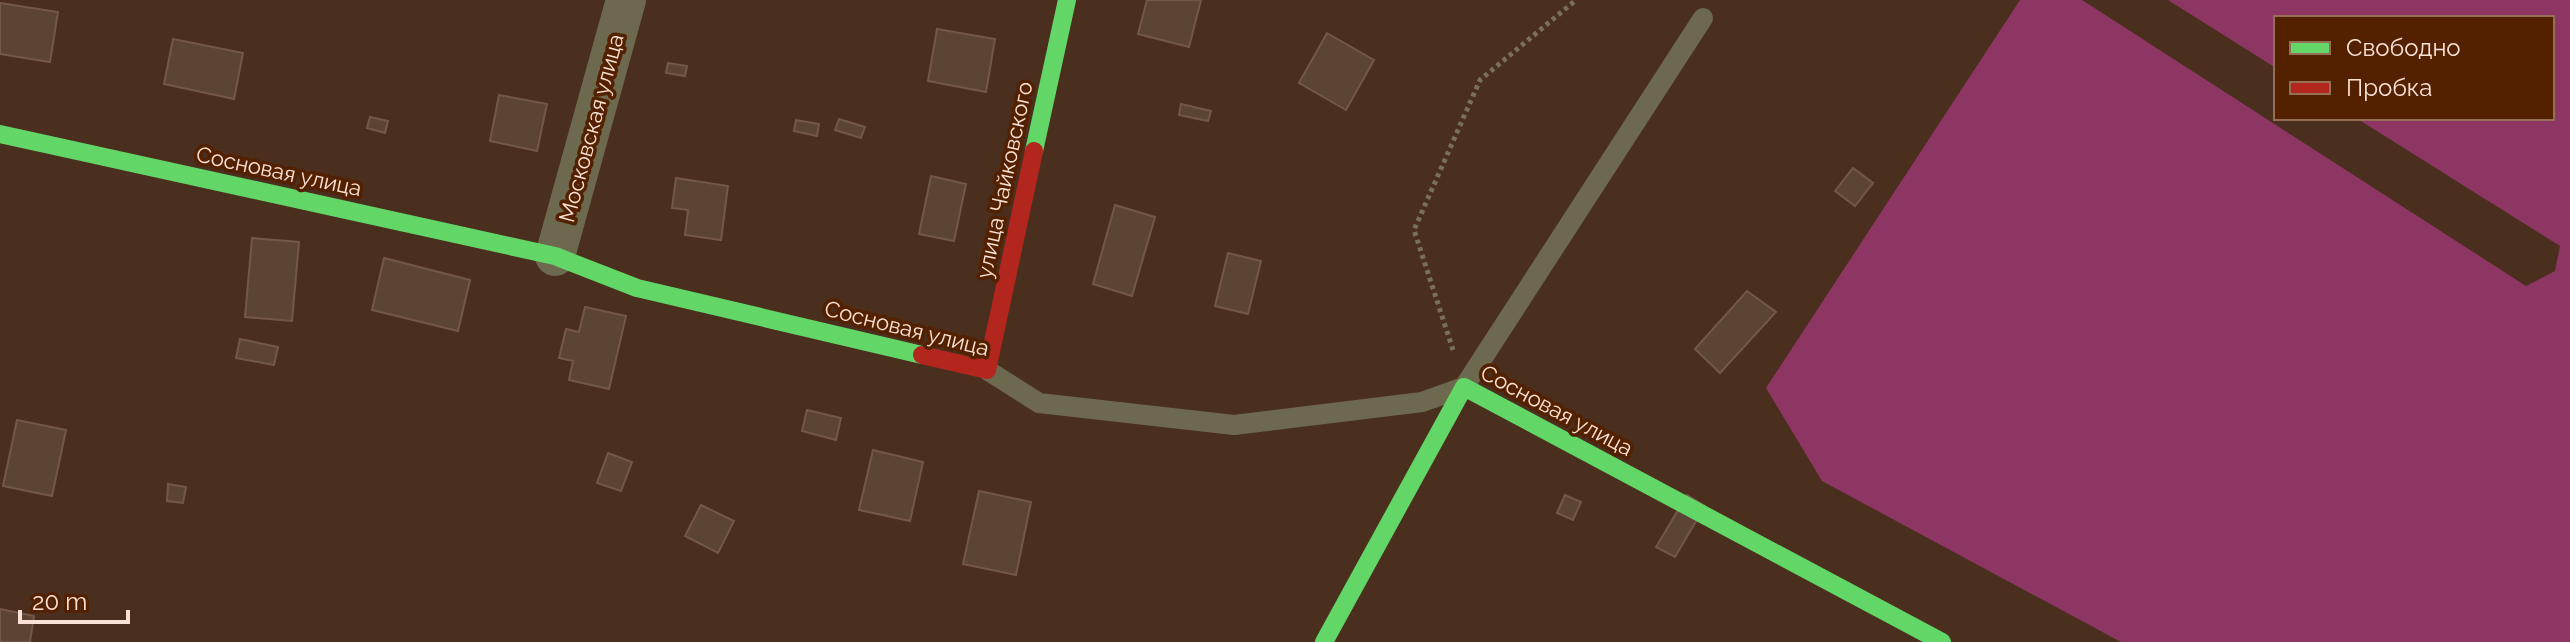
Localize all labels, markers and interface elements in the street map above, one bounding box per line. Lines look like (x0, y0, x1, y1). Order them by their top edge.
legend (2274, 16, 2554, 120)
street label: Московская улица (553, 31, 629, 225)
text: Свободно (2346, 33, 2461, 62)
text: Пробка (2346, 73, 2432, 102)
street label: улица Чайковского (970, 79, 1038, 281)
street label: Сосновая улица (194, 141, 364, 201)
street label: Сосновая улица (822, 295, 992, 361)
street label: Сосновая улица (1476, 359, 1638, 461)
scale bar (20, 574, 128, 624)
text: 20 m (32, 587, 87, 616)

